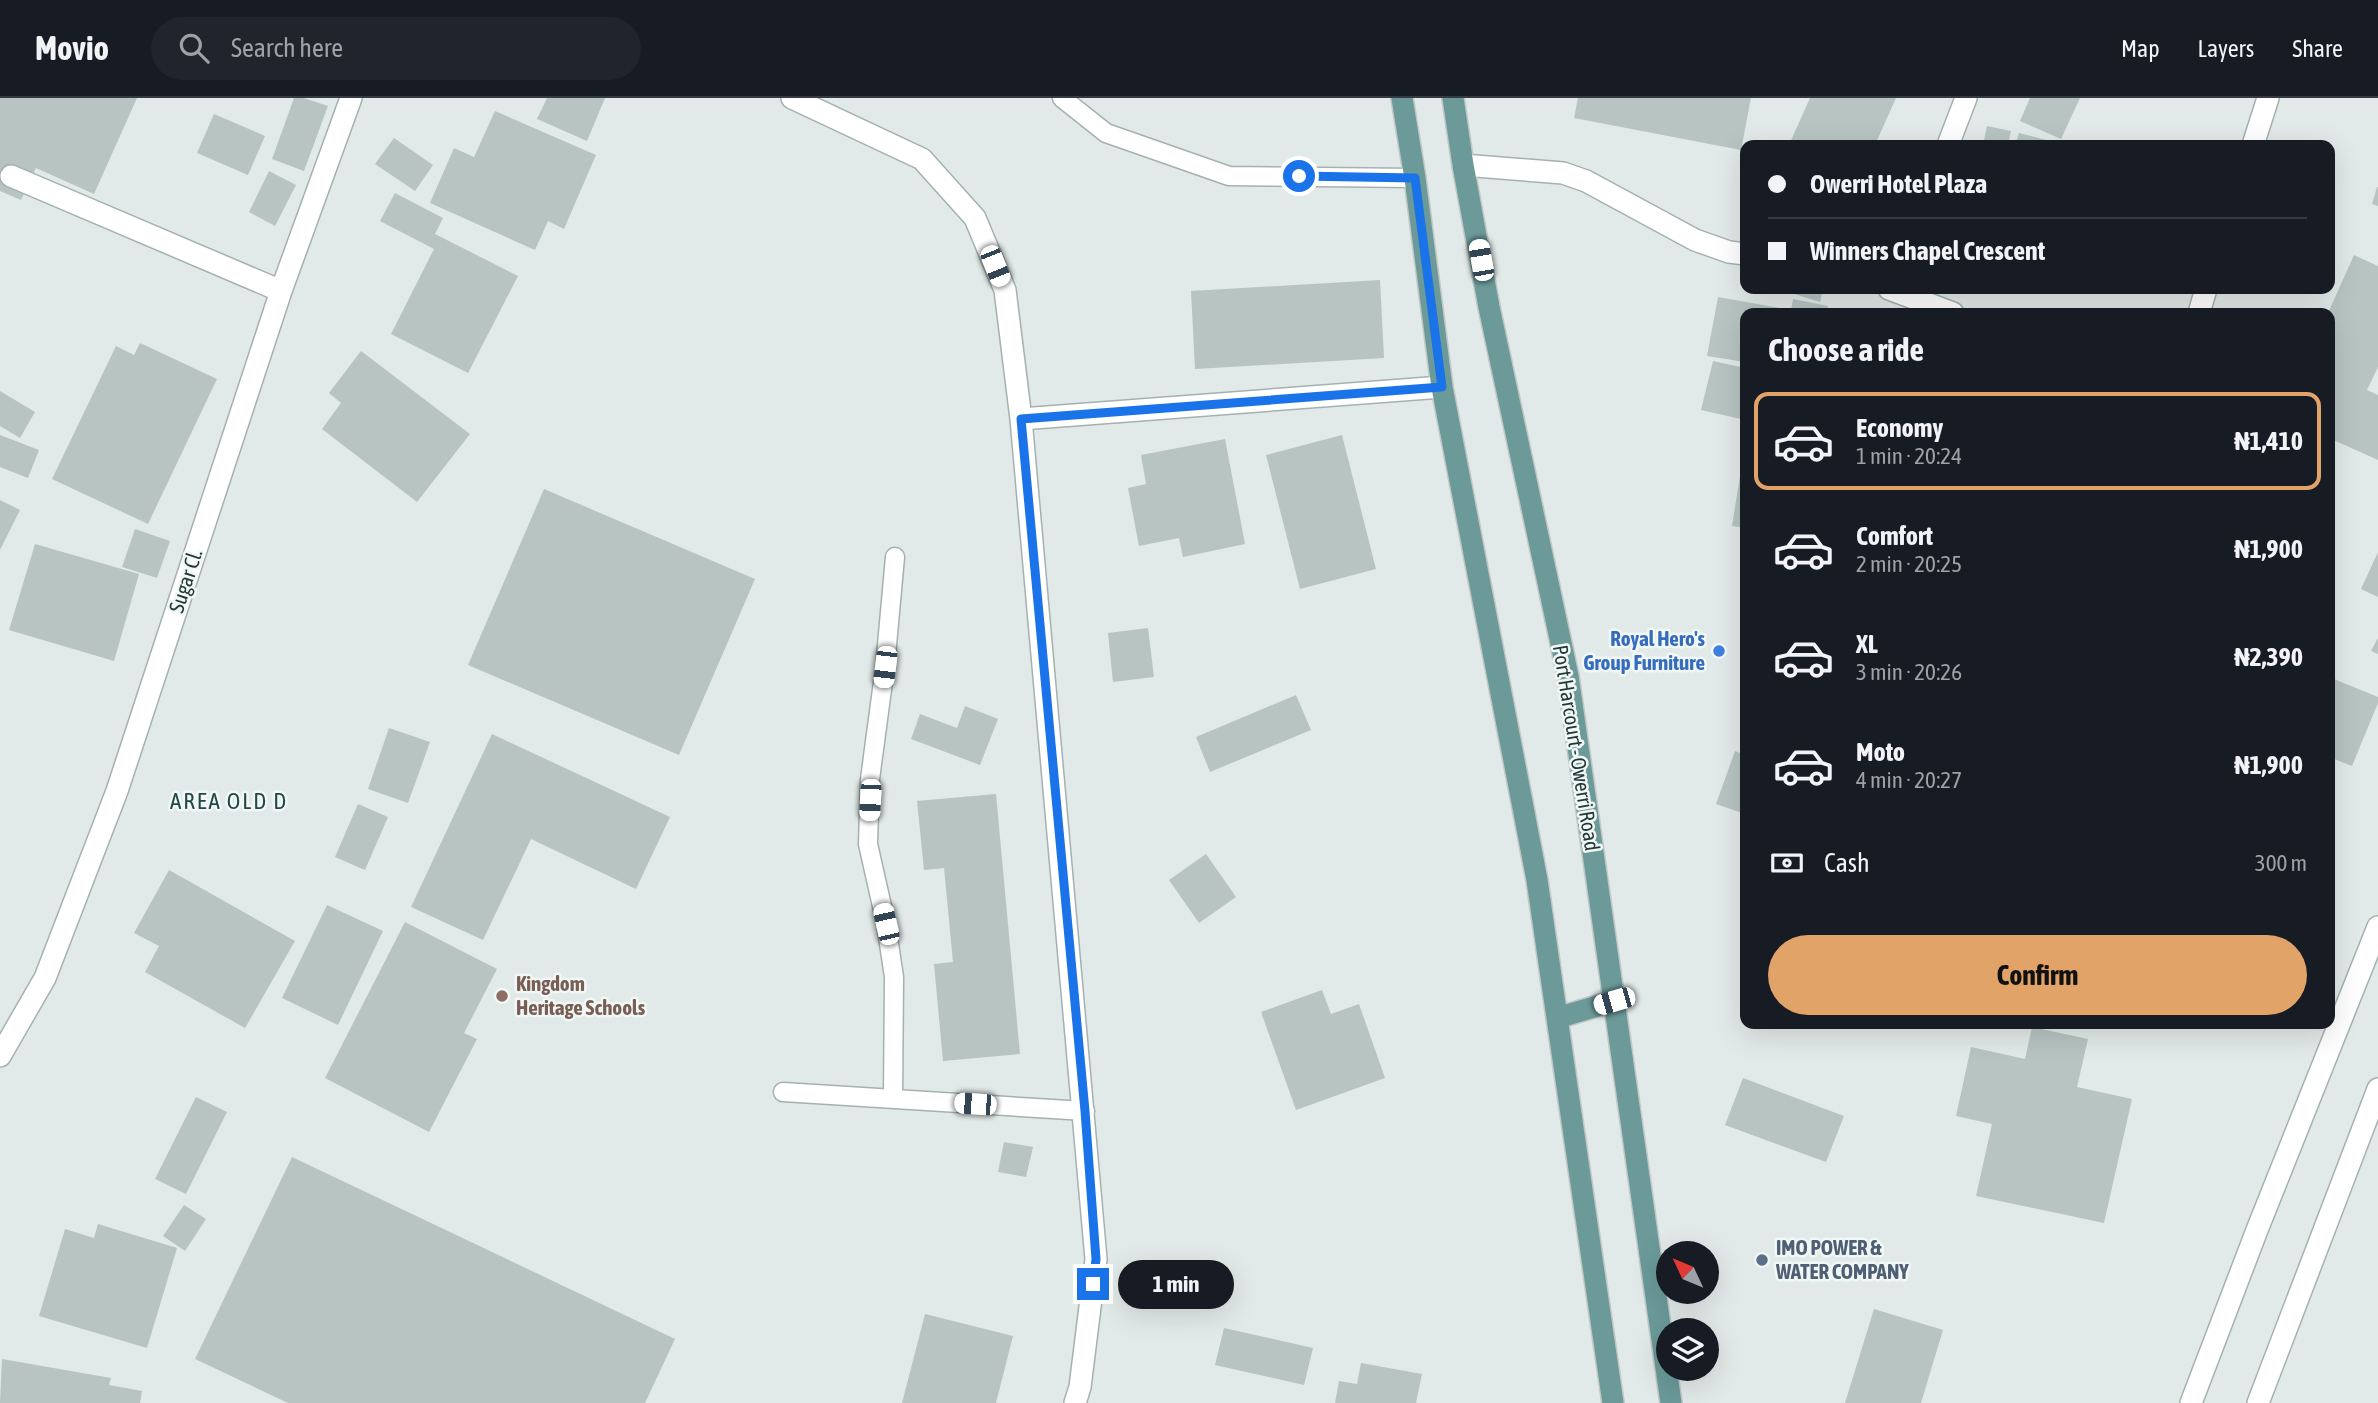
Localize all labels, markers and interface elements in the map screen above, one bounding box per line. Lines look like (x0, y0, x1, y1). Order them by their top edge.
search box (151, 17, 641, 80)
text: Movio (35, 29, 109, 67)
icon: search (175, 29, 213, 67)
text: Search here (231, 33, 343, 63)
text: Map (2121, 35, 2160, 62)
text: Layers (2198, 35, 2254, 62)
text: Share (2292, 35, 2343, 62)
route start (1283, 160, 1315, 192)
text: Owerri Hotel Plaza (1810, 169, 1987, 199)
text: Winners Chapel Crescent (1810, 236, 2045, 266)
car (1468, 237, 1495, 283)
car (978, 243, 1013, 289)
text: Choose a ride (1768, 331, 1924, 368)
icon: car (1772, 410, 1835, 473)
text: Economy (1856, 413, 1943, 443)
text: ₦1,410 (2234, 426, 2303, 456)
text: 1 min · 20:24 (1856, 443, 1962, 469)
icon: car (1772, 518, 1835, 581)
text: Comfort (1856, 521, 1933, 551)
text: ₦1,900 (2234, 534, 2303, 564)
street label: Sugar Cl. (164, 546, 207, 615)
text: 2 min · 20:25 (1856, 551, 1962, 577)
place label: Royal Hero's Group Furniture (1583, 626, 1706, 674)
icon: car (1772, 626, 1835, 689)
text: XL (1856, 629, 1878, 659)
text: ₦2,390 (2234, 642, 2303, 672)
street label: Port Harcourt - Owerri Road (1549, 643, 1605, 853)
marker: Royal Hero's Group Furniture (1711, 643, 1727, 659)
car (873, 645, 898, 689)
text: 3 min · 20:26 (1856, 659, 1962, 685)
icon: car (1772, 734, 1835, 797)
text: Moto (1856, 737, 1905, 767)
text: ₦1,900 (2234, 750, 2303, 780)
text: 4 min · 20:27 (1856, 767, 1962, 793)
car (859, 778, 882, 822)
district label: AREA OLD D (170, 788, 288, 814)
icon: cash (1768, 844, 1806, 882)
text: Cash (1824, 848, 1870, 878)
text: 300 m (2255, 850, 2307, 876)
car (872, 901, 901, 947)
button: Confirm (1768, 935, 2307, 1015)
place label: Kingdom Heritage Schools (516, 971, 646, 1019)
car (1591, 985, 1638, 1017)
marker: Kingdom Heritage Schools (494, 988, 510, 1004)
car (954, 1092, 997, 1116)
place label: IMO POWER & WATER COMPANY (1775, 1235, 1909, 1283)
north arrow (1656, 1241, 1718, 1304)
map controls (1656, 1241, 1719, 1381)
marker: IMO POWER & WATER COMPANY (1754, 1252, 1770, 1268)
callout: 1 min (1118, 1260, 1233, 1308)
route end (1077, 1268, 1109, 1300)
text: 1 min (1153, 1271, 1199, 1297)
button: layers (1656, 1318, 1719, 1381)

